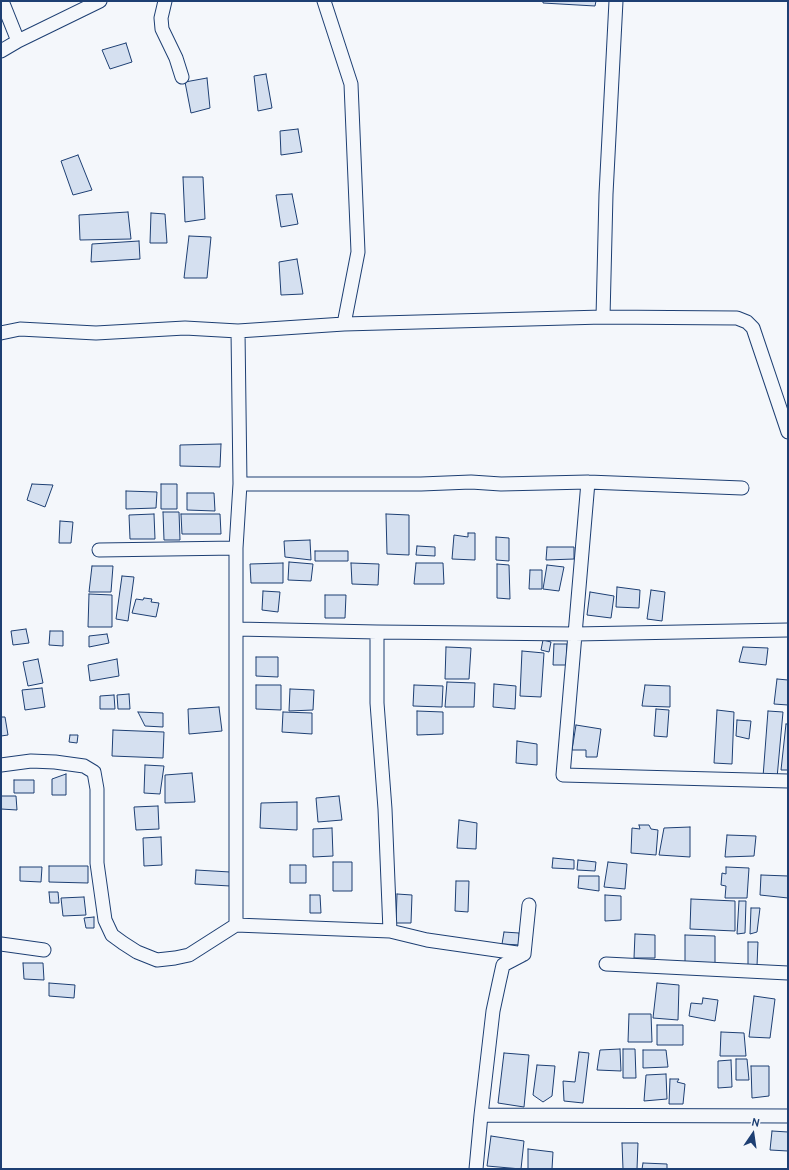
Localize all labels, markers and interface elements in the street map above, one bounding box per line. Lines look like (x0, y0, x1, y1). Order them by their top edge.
north arrow (733, 1114, 773, 1154)
text: N (750, 1115, 761, 1130)

